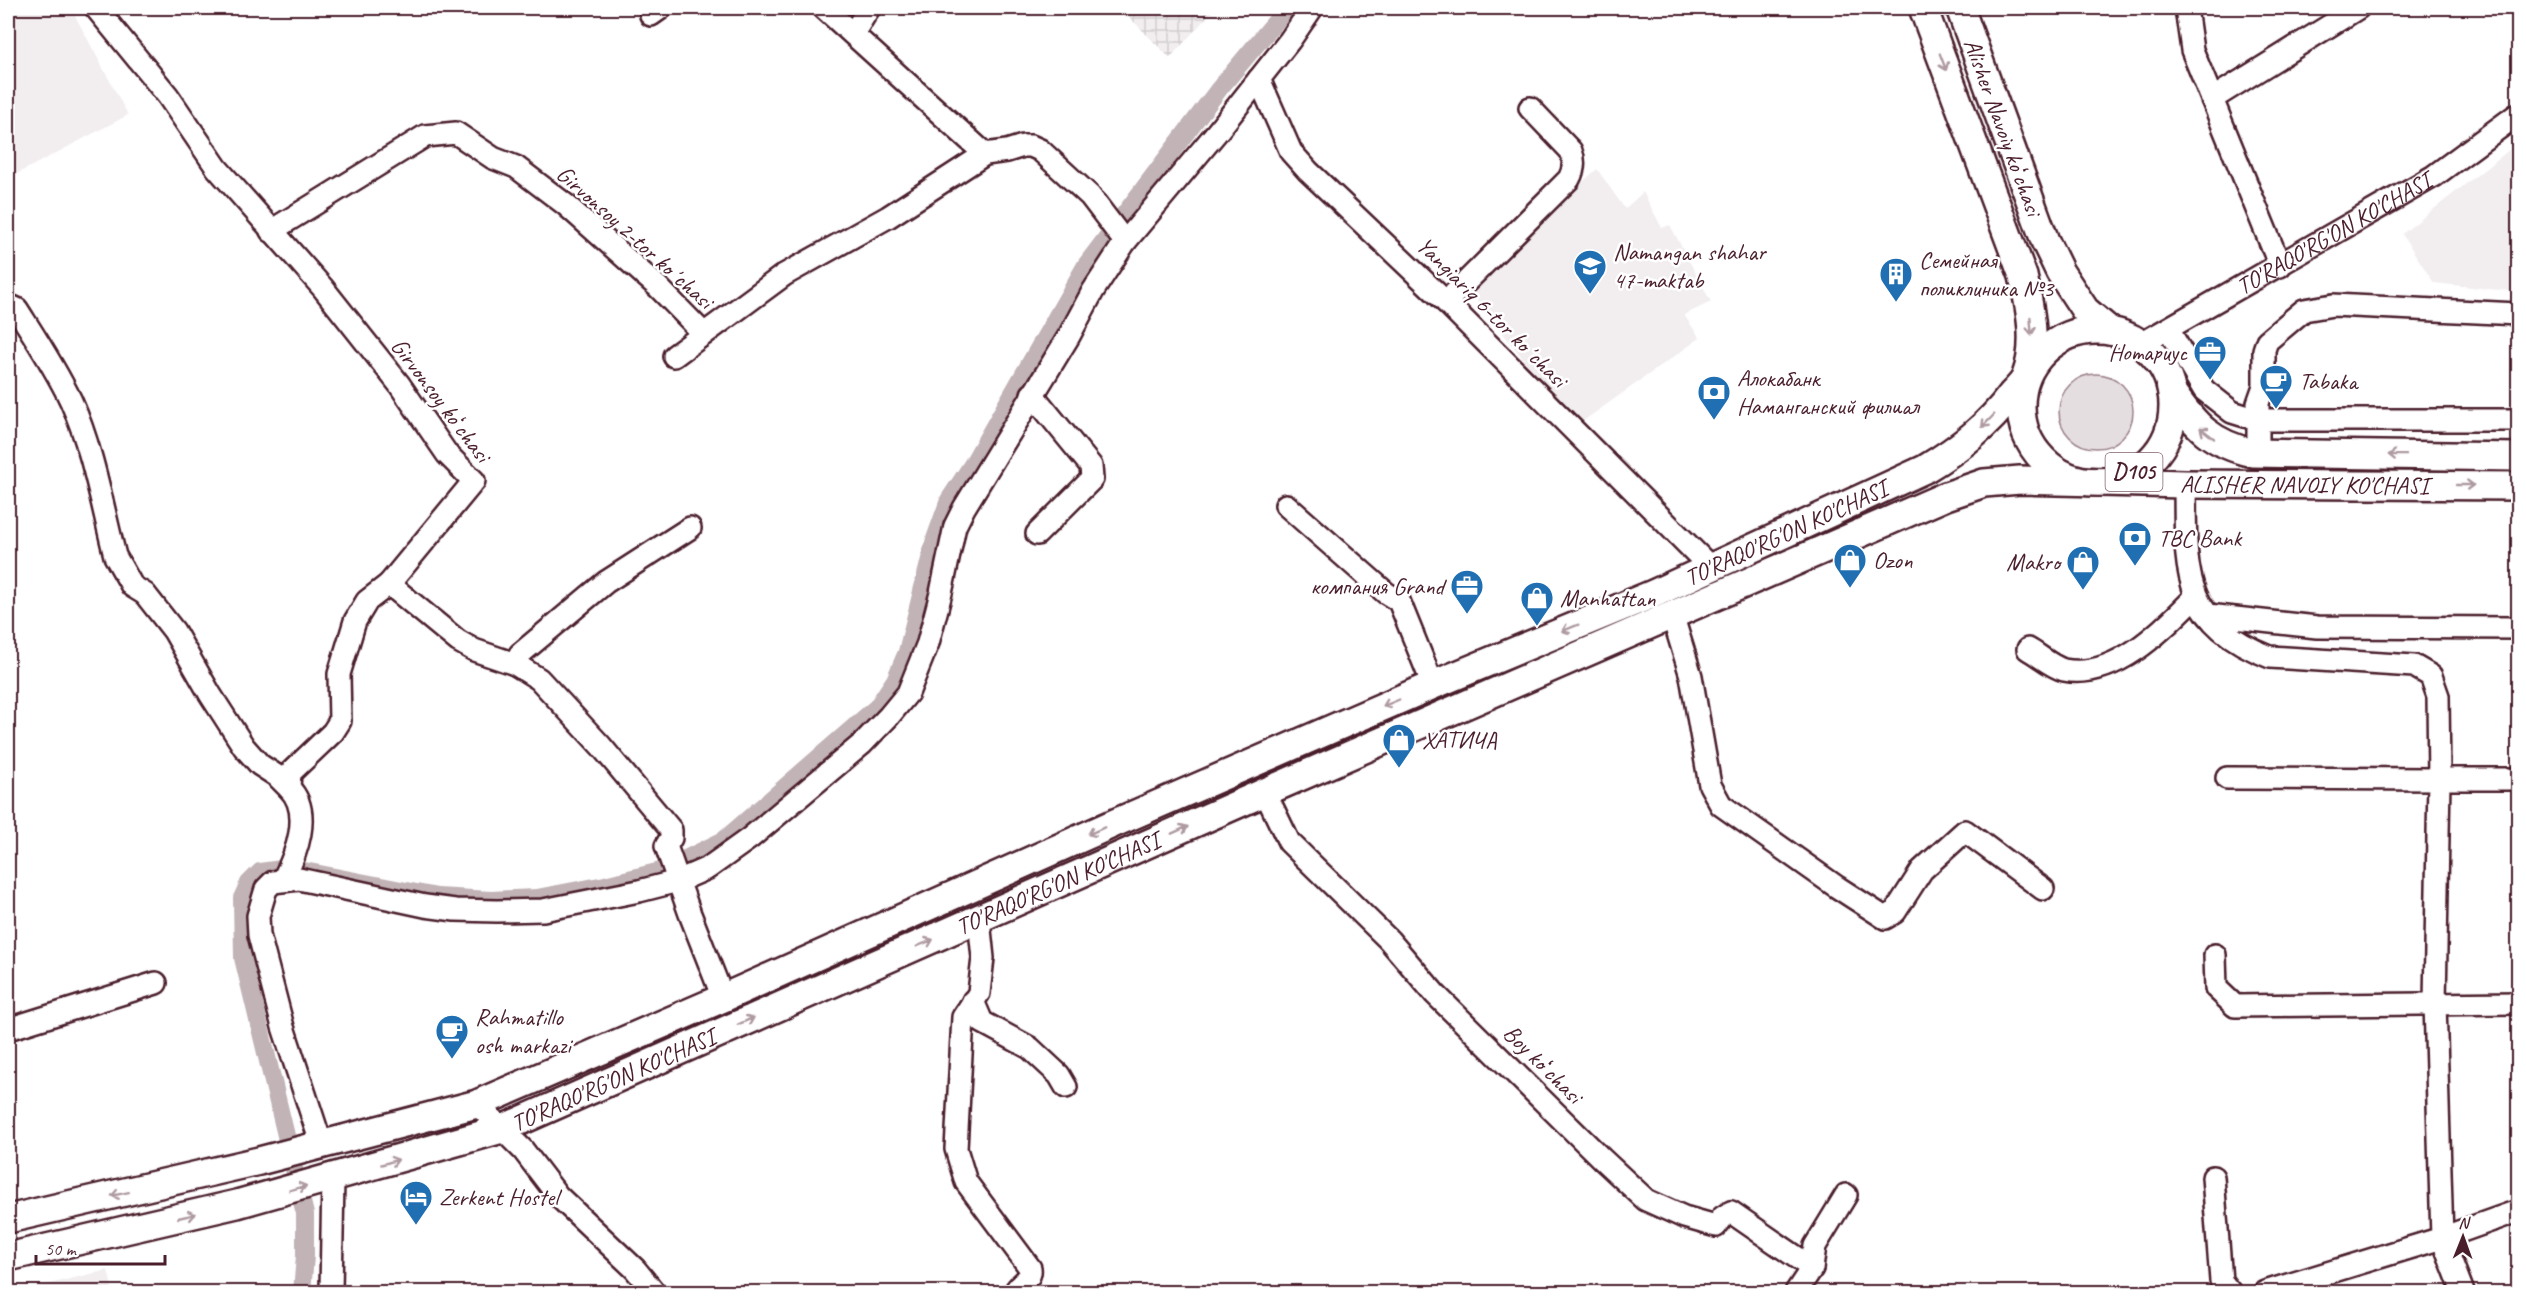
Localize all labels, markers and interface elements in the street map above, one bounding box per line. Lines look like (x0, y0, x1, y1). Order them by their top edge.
street label: Alisher Navoiy koʻchasi (1957, 34, 2050, 222)
one-way arrow (1938, 52, 1949, 71)
street label: Girvonsoy 2-tor koʼchasi (550, 159, 721, 317)
street label: TO'RAQO'RG'ON KO'CHASI (2231, 163, 2441, 301)
street label: Yangiаriq 6-tor koʼchasi (1410, 230, 1575, 395)
place label: Namangan shahar 47-maktab (1613, 237, 1768, 295)
place label: Семейная поликлиника №3 (1919, 245, 2055, 303)
school or university icon: Namangan shahar 47-maktab (1572, 248, 1608, 295)
building icon: Семейная поликлиника №3 (1878, 256, 1914, 303)
one-way arrow (2026, 316, 2037, 335)
street label: Girvonsoy koʻchasi (384, 332, 499, 470)
office icon: Нотариус (2192, 334, 2228, 381)
place label: Нотариус (2108, 337, 2188, 367)
place label: Алокабанк Наманганский филиал (1737, 363, 1921, 421)
cafe icon: Tabaka (2258, 363, 2294, 410)
place label: Tabaka (2299, 366, 2359, 396)
bank icon: Алокабанк Наманганский филиал (1696, 374, 1732, 421)
one-way arrow (1981, 414, 1995, 429)
one-way arrow (2199, 427, 2215, 440)
one-way arrow (2388, 450, 2408, 461)
road number: D105 (2106, 453, 2162, 491)
street label: ALISHER NAVOIY KO'CHASI (2180, 469, 2434, 500)
street label: TO'RAQO'RG'ON KO'CHASI (1680, 471, 1897, 593)
one-way arrow (2455, 479, 2475, 491)
bank icon: TBC Bank (2117, 520, 2153, 567)
place label: TBC Bank (2158, 523, 2243, 553)
shop icon: Ozon (1832, 542, 1868, 589)
shop icon: Makro (2065, 544, 2101, 591)
place label: Ozon (1873, 545, 1913, 575)
place label: Makro (2006, 547, 2063, 577)
office icon: компания Grand (1449, 568, 1485, 615)
place label: компания Grand (1310, 571, 1448, 601)
shop icon: Manhattan (1519, 580, 1555, 627)
place label: Manhattan (1560, 583, 1656, 613)
one-way arrow (1562, 623, 1580, 634)
one-way arrow (1382, 698, 1400, 709)
shop icon: ХАТИЧА (1381, 722, 1417, 769)
place label: ХАТИЧА (1422, 725, 1498, 755)
street label: TO'RAQO'RG'ON KO'CHASI (951, 823, 1169, 942)
one-way arrow (1170, 824, 1188, 835)
one-way arrow (1087, 826, 1106, 837)
one-way arrow (915, 937, 933, 948)
place label: Rahmatillo osh markazi (475, 1002, 573, 1060)
cafe icon: Rahmatillo osh markazi (434, 1013, 470, 1060)
one-way arrow (736, 1015, 755, 1026)
street label: Boy koʻchasi (1497, 1018, 1591, 1112)
street label: TO'RAQO'RG'ON KO'CHASI (507, 1020, 725, 1138)
one-way arrow (380, 1156, 399, 1167)
hotel icon: Zerkent Hostel (398, 1179, 434, 1226)
one-way arrow (289, 1181, 308, 1193)
place label: Zerkent Hostel (439, 1182, 562, 1212)
one-way arrow (111, 1189, 131, 1200)
north arrow (2433, 1207, 2493, 1267)
one-way arrow (178, 1209, 197, 1221)
text: N (2458, 1213, 2471, 1233)
scale bar (36, 1228, 165, 1266)
text: 50 m (45, 1238, 78, 1260)

